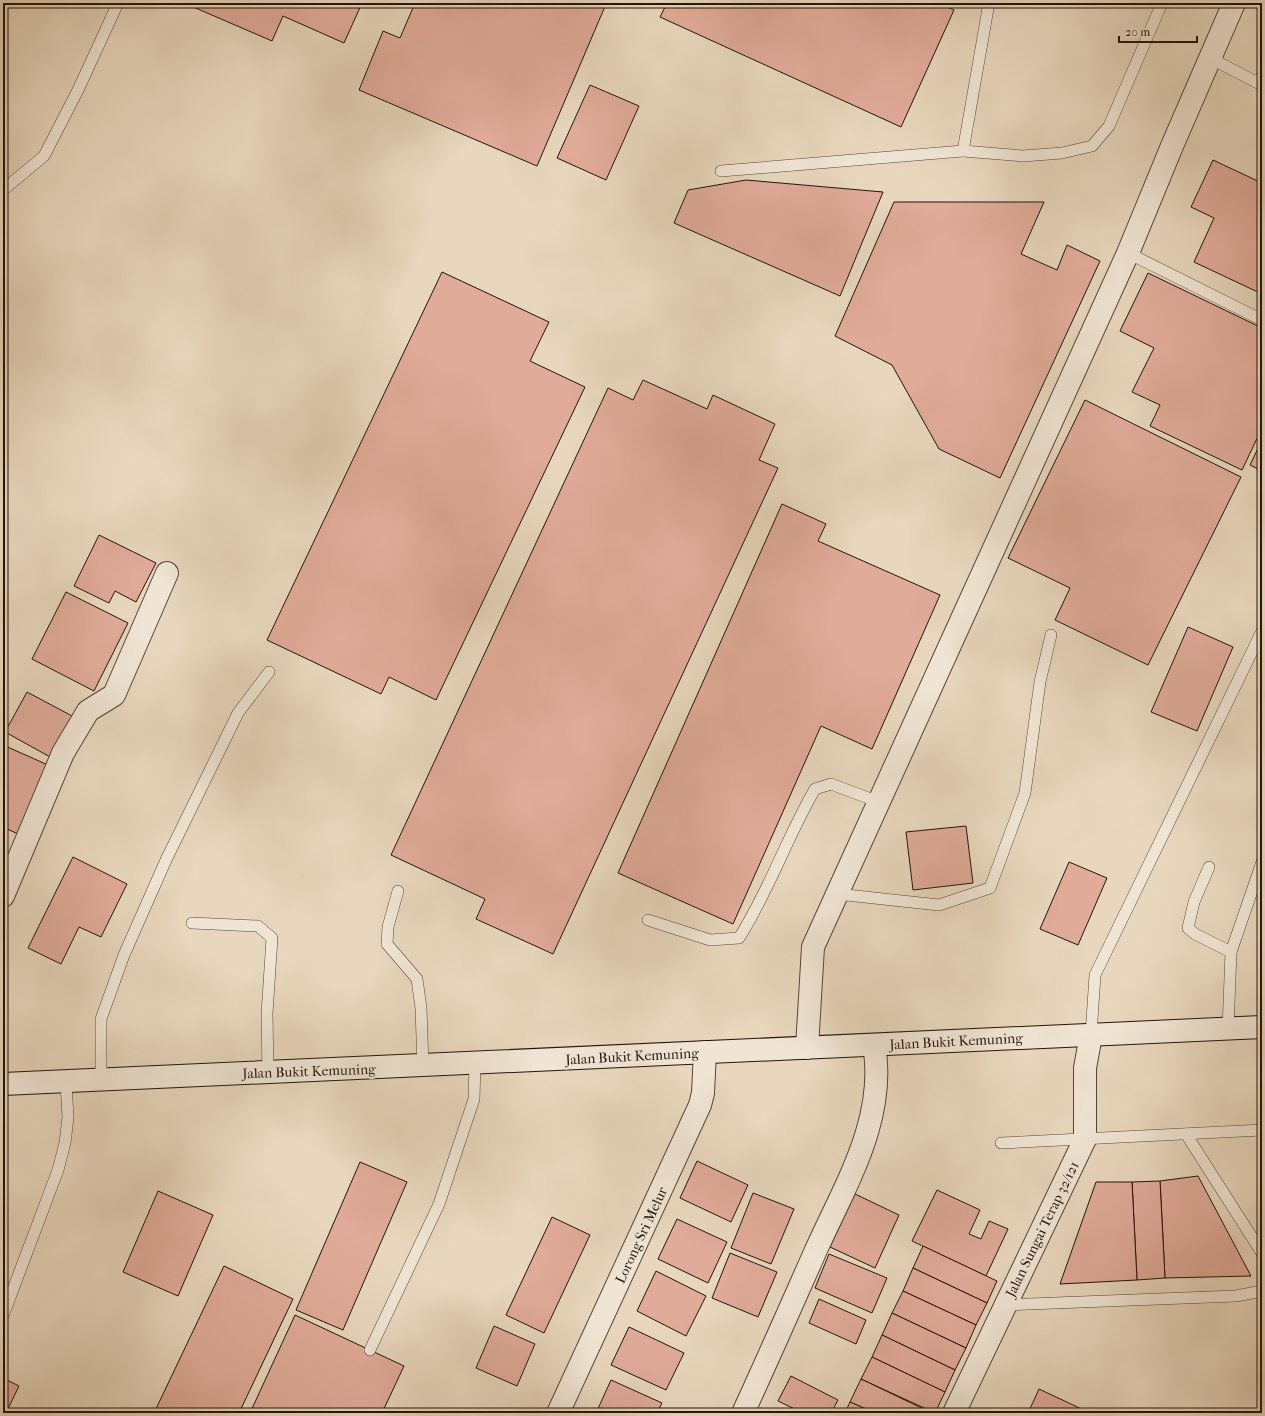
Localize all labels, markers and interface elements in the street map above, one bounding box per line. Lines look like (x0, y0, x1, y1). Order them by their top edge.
scale bar (1119, 18, 1197, 44)
text: 20 m (1125, 25, 1150, 39)
street label: Jalan Bukit Kemuning (888, 1029, 1024, 1054)
street label: Jalan Bukit Kemuning (564, 1044, 700, 1069)
street label: Jalan Bukit Kemuning (241, 1061, 376, 1082)
street label: Jalan Sungai Terap 32/121 (1002, 1159, 1083, 1301)
street label: Lorong Sri Melur (612, 1184, 671, 1286)

